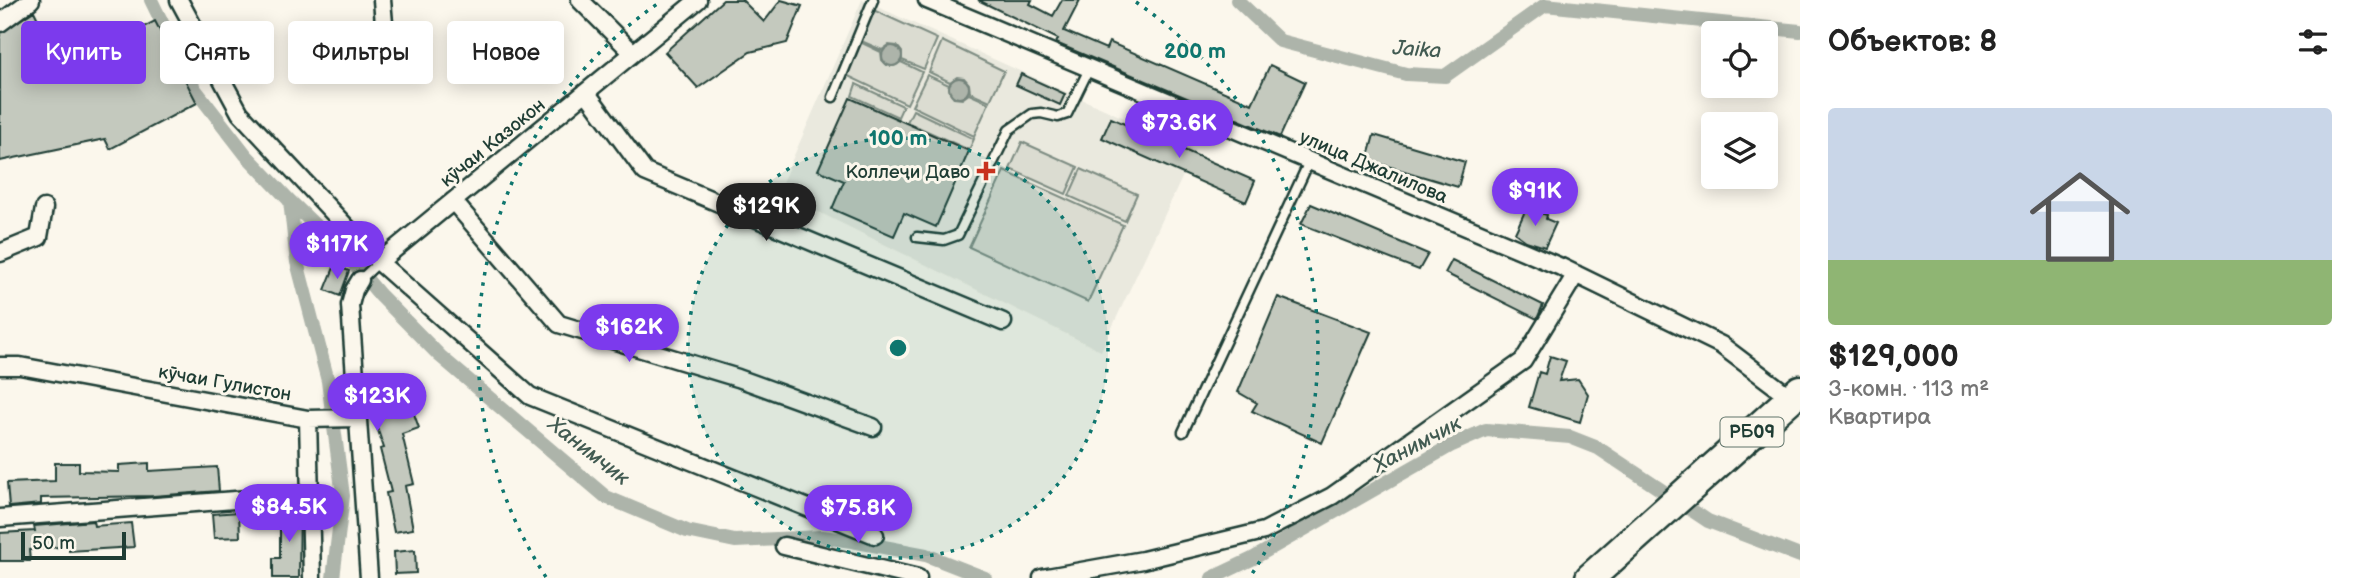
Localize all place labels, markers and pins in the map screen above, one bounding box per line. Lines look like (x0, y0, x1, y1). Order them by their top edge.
pin: $73.6K (1122, 100, 1236, 160)
place label: Коллеҷи Даво (846, 161, 970, 184)
marker: Коллеҷи Даво (976, 161, 996, 181)
pin: $91K (1494, 168, 1576, 228)
pin: $129K (717, 184, 815, 243)
pin: $117K (288, 222, 386, 281)
pin: $162K (580, 304, 678, 364)
centre of rings (886, 336, 910, 360)
pin: $123K (328, 374, 426, 433)
pin: $84.5K (232, 484, 346, 544)
pin: $75.8K (801, 486, 915, 545)

